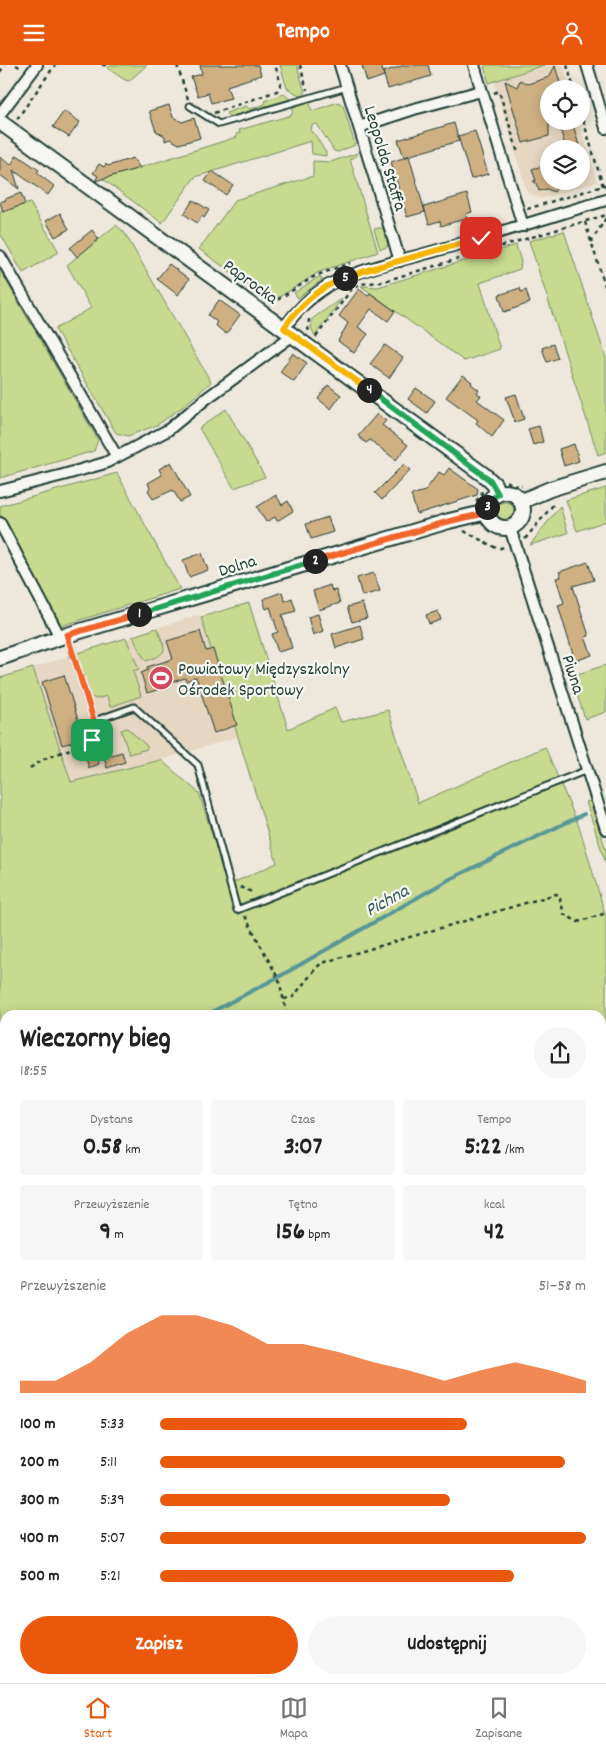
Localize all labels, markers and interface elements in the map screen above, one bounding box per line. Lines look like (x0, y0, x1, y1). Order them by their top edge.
text: Tempo (276, 17, 330, 48)
icon: menu (20, 19, 48, 47)
icon: person (558, 19, 586, 47)
map controls (540, 80, 590, 190)
button: locate (540, 80, 590, 130)
street label: Leopolda Staffa (356, 103, 412, 215)
button: layers (540, 140, 590, 190)
pin (460, 217, 502, 259)
icon: check (467, 224, 495, 252)
street label: Paprocka (217, 254, 283, 312)
pin: 5 (332, 265, 358, 291)
text: 5 (342, 268, 349, 288)
pin: 4 (356, 377, 382, 403)
text: 4 (367, 380, 372, 400)
pin: 3 (474, 495, 500, 519)
text: 3 (484, 497, 491, 517)
pin: 2 (302, 549, 328, 573)
street label: Dolna (216, 550, 260, 585)
text: 2 (312, 551, 319, 571)
pin: 1 (126, 601, 152, 627)
text: 1 (138, 604, 141, 624)
street label: Piwna (554, 652, 590, 698)
place label: Powiatowy Międzyszkolny Ośrodek Sportowy (178, 658, 350, 704)
sports icon: Powiatowy Międzyszkolny Ośrodek Sportowy (148, 665, 174, 691)
pin (71, 719, 113, 761)
icon: arrive (78, 726, 106, 754)
water label: Pichna (361, 879, 415, 925)
text: Wieczorny bieg (20, 1021, 171, 1061)
button: share (534, 1027, 586, 1079)
text: 18:55 (20, 1060, 47, 1083)
text: Dystans (90, 1110, 133, 1130)
text: Czas (291, 1110, 315, 1130)
text: Tempo (477, 1110, 511, 1130)
text: 0.58 (83, 1130, 122, 1166)
text: 3:07 (284, 1130, 322, 1166)
text: 5:22 (464, 1130, 502, 1166)
text: km (122, 1140, 141, 1160)
text: /km (502, 1140, 524, 1160)
text: Przewyższenie (74, 1195, 149, 1215)
text: Tętno (288, 1195, 318, 1215)
text: kcal (484, 1195, 505, 1215)
text: 9 (100, 1215, 111, 1251)
text: 156 (276, 1215, 305, 1251)
text: 42 (484, 1215, 505, 1251)
text: m (111, 1225, 124, 1245)
text: bpm (305, 1225, 330, 1245)
text: Przewyższenie (20, 1275, 106, 1298)
text: 51–58 m (539, 1275, 586, 1298)
text: 100 m (20, 1413, 56, 1436)
text: 5:33 (100, 1413, 124, 1436)
text: 200 m (20, 1451, 59, 1474)
text: 5:11 (100, 1451, 117, 1474)
text: 300 m (20, 1489, 59, 1512)
text: 5:39 (100, 1489, 125, 1512)
text: 400 m (20, 1527, 59, 1550)
text: 5:07 (100, 1527, 125, 1550)
text: 500 m (20, 1565, 60, 1588)
text: 5:21 (100, 1565, 121, 1588)
button: Zapisz (20, 1616, 298, 1674)
button: Udostępnij (308, 1616, 586, 1674)
tab: Start (84, 1694, 112, 1744)
tab: Mapa (280, 1694, 308, 1744)
tab: Zapisane (475, 1694, 522, 1744)

